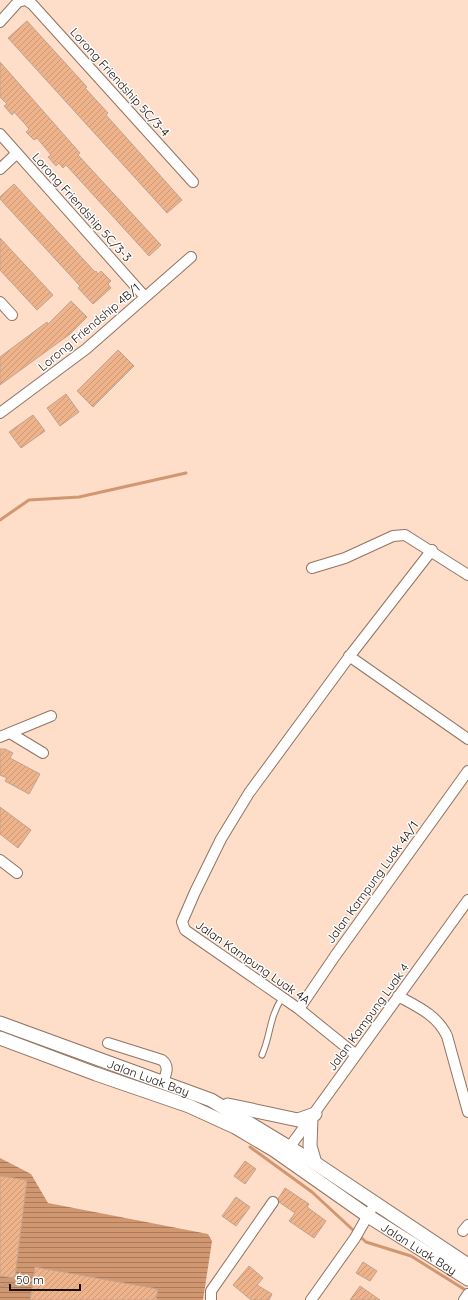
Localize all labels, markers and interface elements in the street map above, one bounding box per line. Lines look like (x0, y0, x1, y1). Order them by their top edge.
street label: Lorong Friendship 5C/3-4 (67, 24, 173, 140)
street label: Lorong Friendship 5C/3-3 (29, 149, 135, 265)
street label: Lorong Friendship 4B/1 (35, 280, 143, 374)
street label: Jalan Kampung Luak 4A/1 (323, 818, 421, 946)
street label: Jalan Kampung Luak 4A (193, 917, 314, 1008)
street label: Jalan Kampung Luak 4 (324, 960, 412, 1074)
street label: Jalan Luak Bay (105, 1055, 192, 1099)
street label: Jalan Luak Bay (379, 1219, 460, 1278)
scale bar (10, 1266, 80, 1292)
text: 50 m (16, 1272, 44, 1287)

